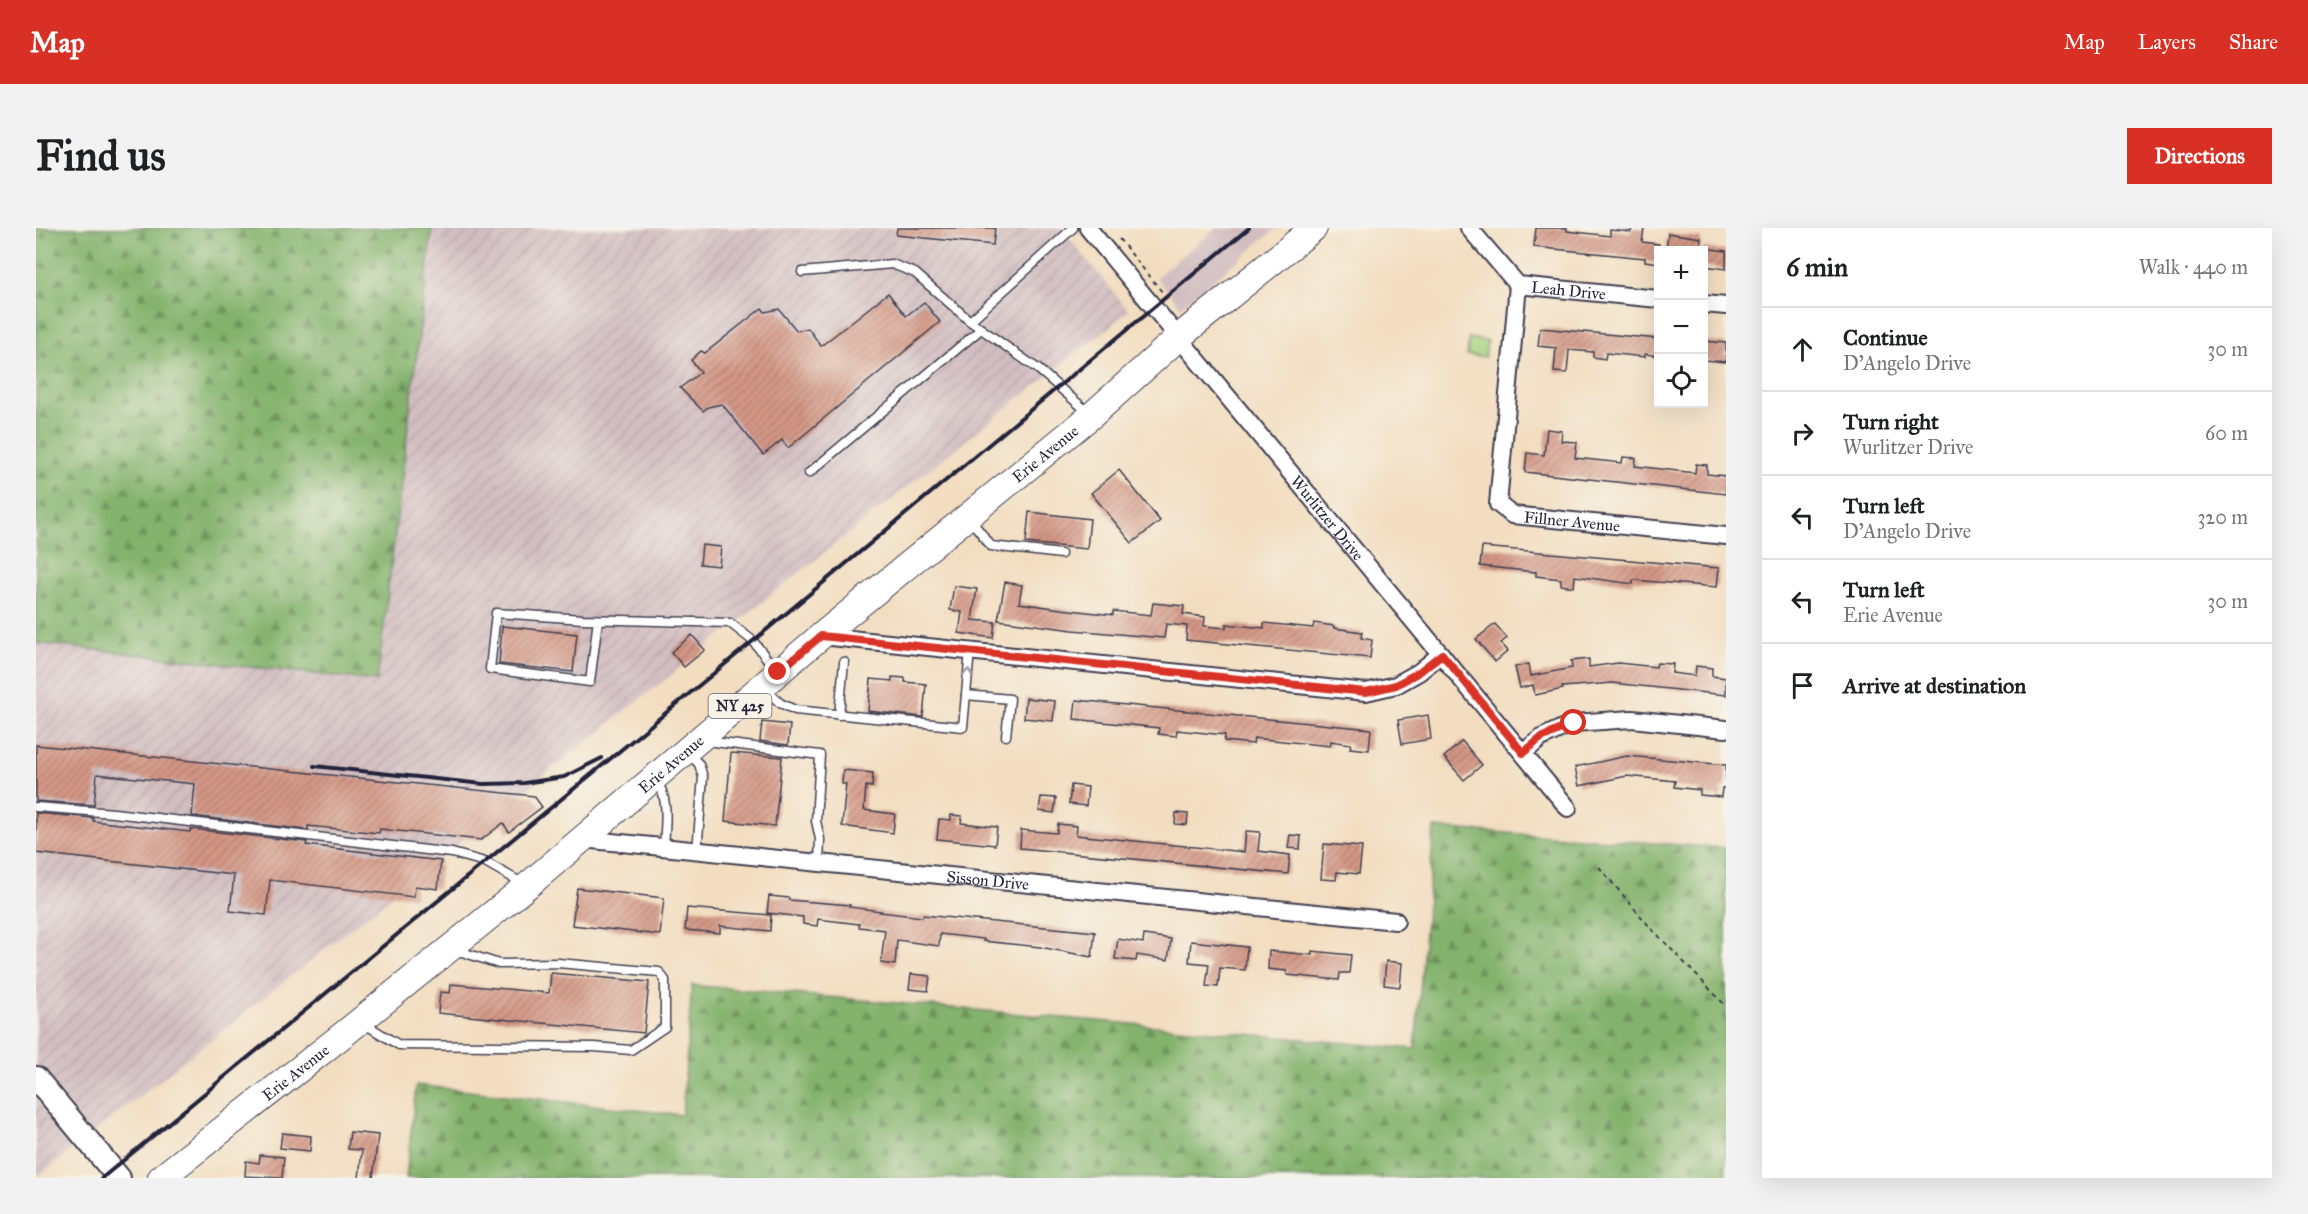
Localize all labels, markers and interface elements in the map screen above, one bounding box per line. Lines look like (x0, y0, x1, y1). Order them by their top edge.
text: Map (30, 25, 85, 60)
text: Map (2064, 29, 2105, 55)
text: Layers (2138, 29, 2196, 55)
text: Share (2229, 29, 2278, 55)
button: Directions (2127, 128, 2272, 184)
text: Find us (36, 130, 166, 182)
map controls (1654, 246, 1708, 408)
button: + (1654, 246, 1708, 300)
text: 6 min (1786, 251, 1848, 283)
text: Walk · 440 m (2139, 255, 2248, 279)
street label: Leah Drive (1531, 277, 1607, 303)
button: − (1654, 300, 1708, 354)
text: Continue (1843, 324, 1928, 351)
icon: ahead (1786, 333, 1819, 366)
text: 30 m (2207, 337, 2248, 361)
text: D'Angelo Drive (1843, 351, 1971, 375)
button: locate (1654, 354, 1708, 408)
text: Turn right (1843, 408, 1939, 435)
icon: right (1786, 417, 1819, 450)
street label: Erie Avenue (1008, 421, 1082, 486)
text: 60 m (2205, 421, 2248, 445)
text: Wurlitzer Drive (1843, 435, 1973, 459)
street label: Wurlitzer Drive (1287, 471, 1368, 564)
text: Turn left (1843, 492, 1925, 519)
icon: left (1786, 501, 1819, 534)
text: 320 m (2197, 505, 2248, 529)
street label: Fillner Avenue (1523, 507, 1621, 535)
text: D'Angelo Drive (1843, 519, 1971, 543)
text: Turn left (1843, 576, 1925, 603)
icon: left (1786, 585, 1819, 618)
text: 30 m (2207, 589, 2248, 613)
text: Erie Avenue (1843, 603, 1943, 627)
route end (764, 658, 790, 684)
one-way arrow (961, 669, 974, 678)
icon: arrive (1786, 669, 1819, 702)
text: Arrive at destination (1843, 672, 2026, 699)
road number: NY 425 (708, 694, 772, 718)
route start (1560, 709, 1586, 735)
street label: Erie Avenue (634, 730, 708, 797)
street label: Sisson Drive (946, 866, 1030, 894)
street label: Erie Avenue (258, 1040, 333, 1104)

